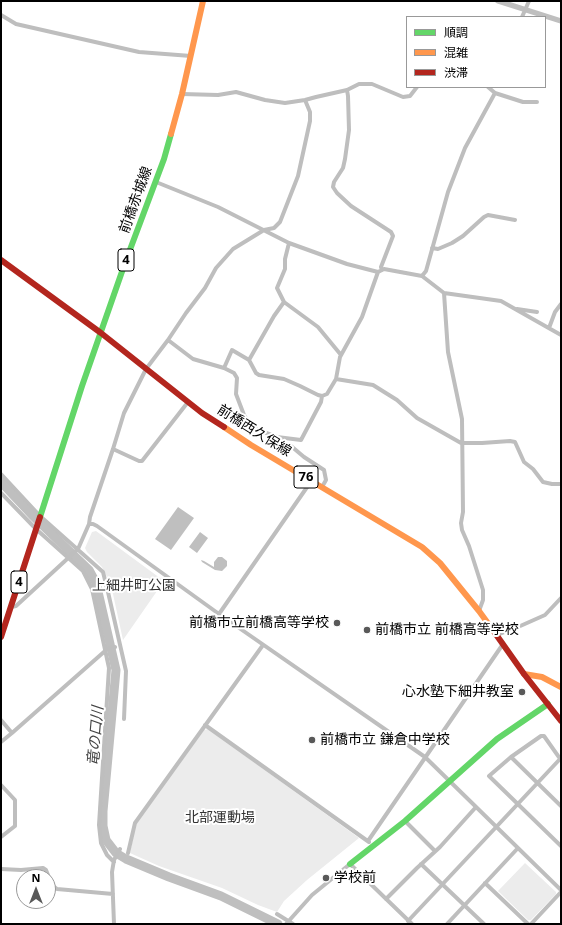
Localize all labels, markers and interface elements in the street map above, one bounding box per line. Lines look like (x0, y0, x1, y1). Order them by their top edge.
legend (406, 16, 546, 88)
text: 順調 (444, 24, 468, 41)
text: 混雑 (444, 44, 468, 61)
text: 渋滞 (444, 64, 468, 81)
street label: 前橋赤城線 (116, 164, 156, 236)
road number: 4 (118, 249, 134, 271)
street label: 前橋西久保線 (214, 402, 294, 460)
road number: 76 (294, 466, 318, 488)
road number: 4 (11, 571, 27, 593)
park label: 上細井町公園 (92, 578, 176, 594)
place label: 前橋市立前橋高等学校 (189, 615, 329, 631)
marker: 前橋市立前橋高等学校 (332, 618, 342, 628)
place label: 前橋市立 前橋高等学校 (375, 622, 519, 638)
marker: 前橋市立 前橋高等学校 (362, 625, 372, 635)
place label: 心水塾下細井教室 (402, 684, 514, 700)
marker: 心水塾下細井教室 (517, 687, 527, 697)
water label: 竜の口川 (84, 705, 108, 767)
place label: 前橋市立 鎌倉中学校 (320, 732, 450, 748)
marker: 前橋市立 鎌倉中学校 (307, 735, 317, 745)
park label: 北部運動場 (185, 810, 255, 826)
north arrow (16, 869, 56, 909)
text: N (32, 870, 40, 885)
place label: 学校前 (334, 870, 376, 886)
marker: 学校前 (321, 873, 331, 883)

